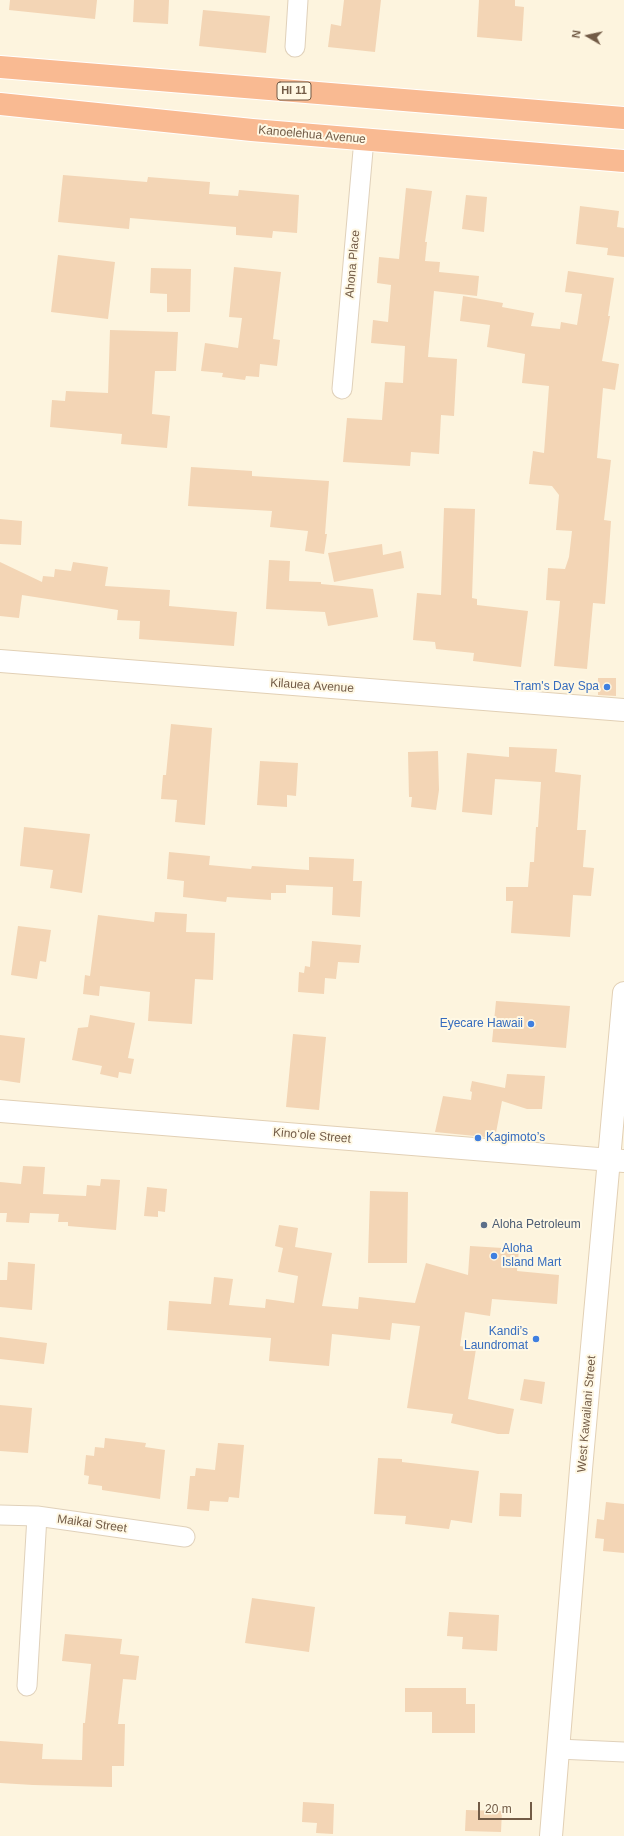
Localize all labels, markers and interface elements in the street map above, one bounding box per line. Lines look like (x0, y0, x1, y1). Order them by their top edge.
north arrow (568, 16, 608, 56)
text: N (570, 29, 583, 39)
road number: HI 11 (277, 82, 311, 100)
street label: Kanoelehua Avenue (258, 123, 366, 147)
street label: Ahona Place (343, 229, 363, 299)
street label: Kilauea Avenue (270, 676, 354, 696)
place label: Tram's Day Spa (514, 680, 599, 694)
marker: Tram's Day Spa (602, 682, 612, 692)
place label: Eyecare Hawaii (440, 1017, 523, 1031)
marker: Eyecare Hawaii (526, 1019, 536, 1029)
street label: Kinoʻole Street (272, 1125, 352, 1147)
place label: Kagimoto’s (486, 1131, 545, 1145)
marker: Kagimoto’s (473, 1133, 483, 1143)
place label: Aloha Petroleum (492, 1218, 581, 1232)
marker: Aloha Petroleum (479, 1220, 489, 1230)
place label: Aloha Island Mart (502, 1242, 561, 1270)
marker: Aloha Island Mart (489, 1251, 499, 1261)
place label: Kandi’s Laundromat (464, 1325, 528, 1353)
marker: Kandi’s Laundromat (531, 1334, 541, 1344)
street label: West Kawailani Street (575, 1355, 599, 1473)
street label: Maikai Street (56, 1512, 128, 1536)
scale bar (480, 1794, 534, 1820)
text: 20 m (485, 1802, 512, 1816)

